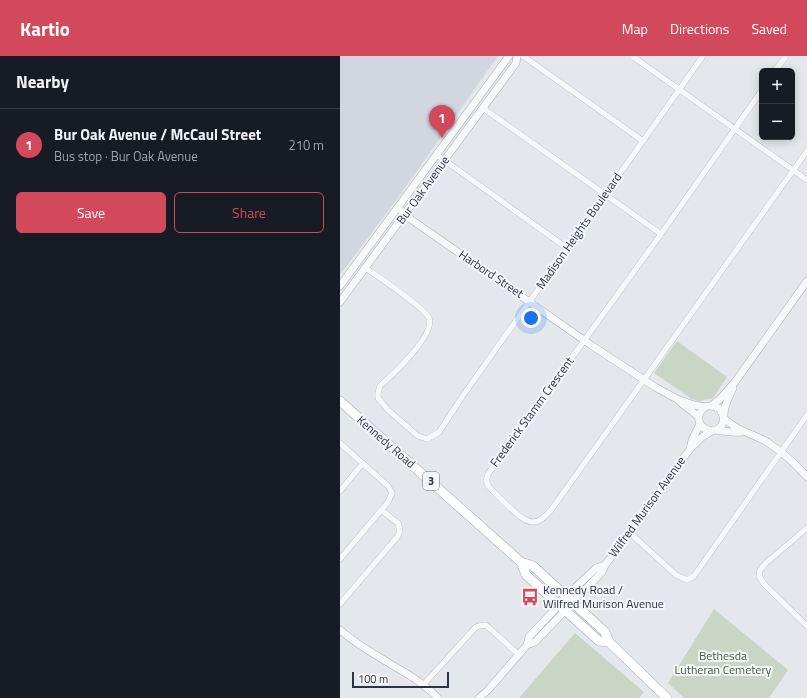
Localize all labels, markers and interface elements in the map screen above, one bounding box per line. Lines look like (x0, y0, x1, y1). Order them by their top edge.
text: Kartio (20, 14, 70, 43)
text: Map (622, 18, 648, 39)
text: Directions (670, 18, 729, 39)
text: Saved (751, 18, 787, 39)
map controls (759, 68, 795, 140)
button: + (759, 68, 795, 104)
text: Nearby (16, 69, 69, 95)
button: − (759, 104, 795, 140)
pin: 1 (429, 105, 455, 138)
text: Bur Oak Avenue / McCaul Street (54, 123, 261, 146)
text: 1 (25, 135, 33, 155)
text: 210 m (288, 135, 324, 155)
text: Bus stop · Bur Oak Avenue (54, 146, 198, 166)
street label: Bur Oak Avenue (391, 152, 454, 228)
street label: Madison Heights Boulevard (531, 168, 626, 293)
button: Save (16, 192, 166, 233)
button: Share (174, 192, 324, 233)
street label: Harbord Street (455, 245, 528, 303)
your location (521, 308, 541, 328)
street label: Frederick Stamm Crescent (485, 352, 579, 471)
street label: Kennedy Road (353, 411, 420, 473)
street label: Wilfred Murison Avenue (603, 452, 690, 561)
road number: 3 (423, 472, 439, 490)
place label: Kennedy Road / Wilfred Murison Avenue (543, 580, 664, 613)
bus stop icon: Kennedy Road / Wilfred Murison Avenue (520, 587, 540, 607)
park label: Bethesda Lutheran Cemetery (675, 646, 772, 679)
scale bar (352, 670, 449, 689)
text: 100 m (358, 671, 388, 687)

